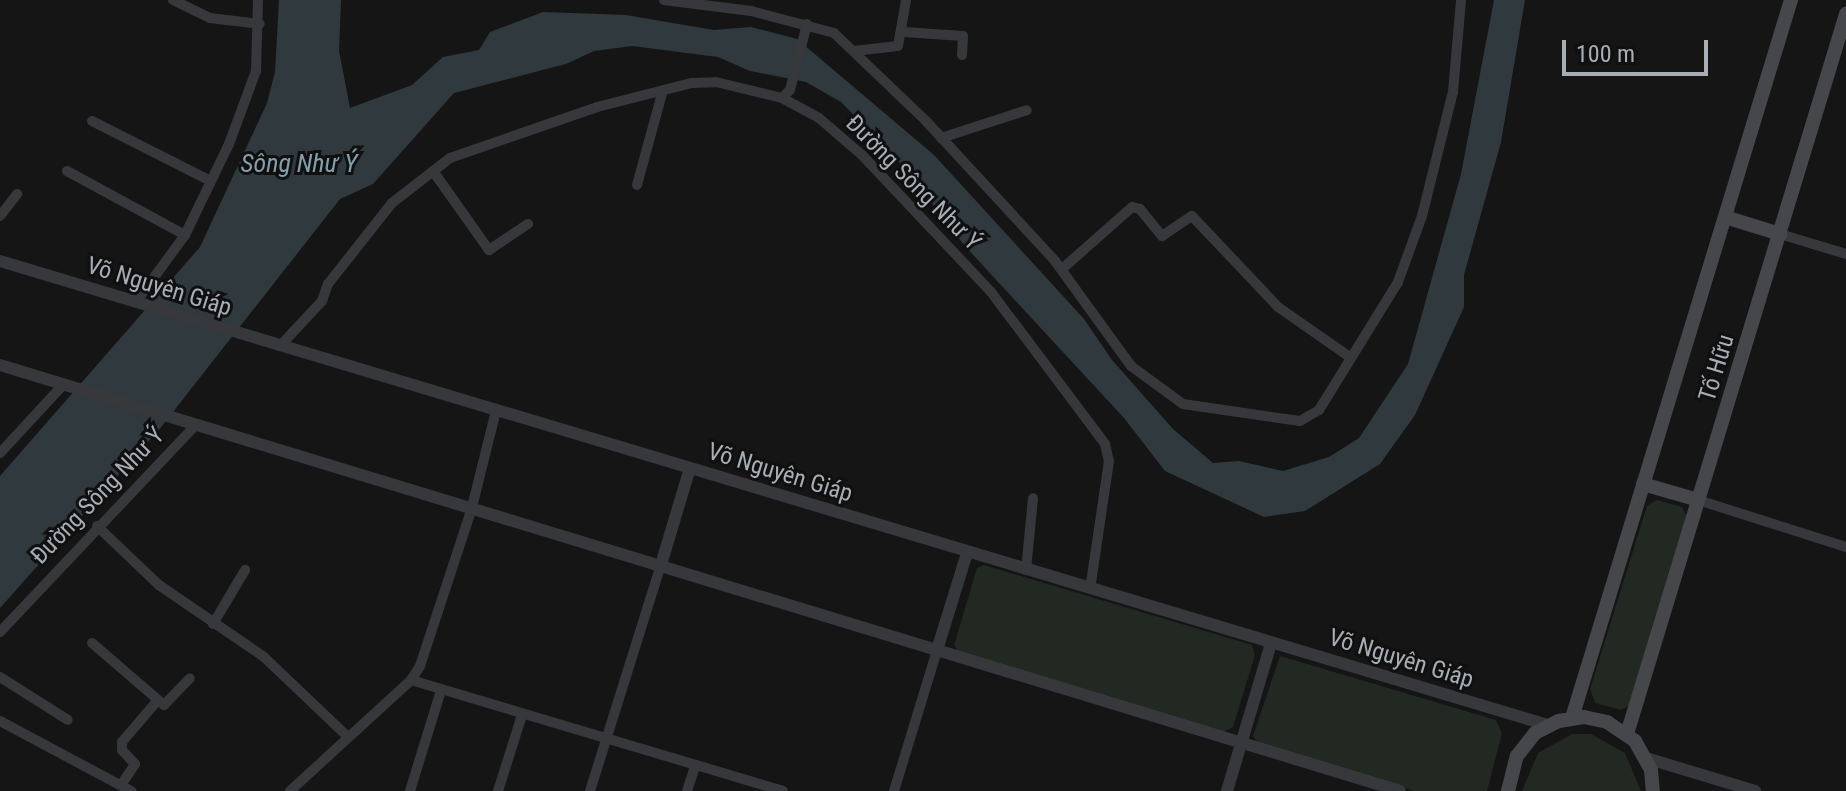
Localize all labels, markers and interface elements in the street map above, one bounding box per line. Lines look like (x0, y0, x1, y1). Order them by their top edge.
scale bar (1566, 24, 1712, 74)
text: 100 m (1576, 40, 1635, 68)
street label: Đường Sông Như Ý (839, 109, 987, 257)
water label: Sông Như Ý (240, 148, 358, 180)
street label: Võ Nguyên Giáp (83, 251, 235, 323)
street label: Tố Hữu (1693, 331, 1741, 405)
street label: Đường Sông Như Ý (25, 421, 171, 571)
street label: Võ Nguyên Giáp (704, 437, 856, 509)
street label: Võ Nguyên Giáp (1325, 623, 1477, 695)

